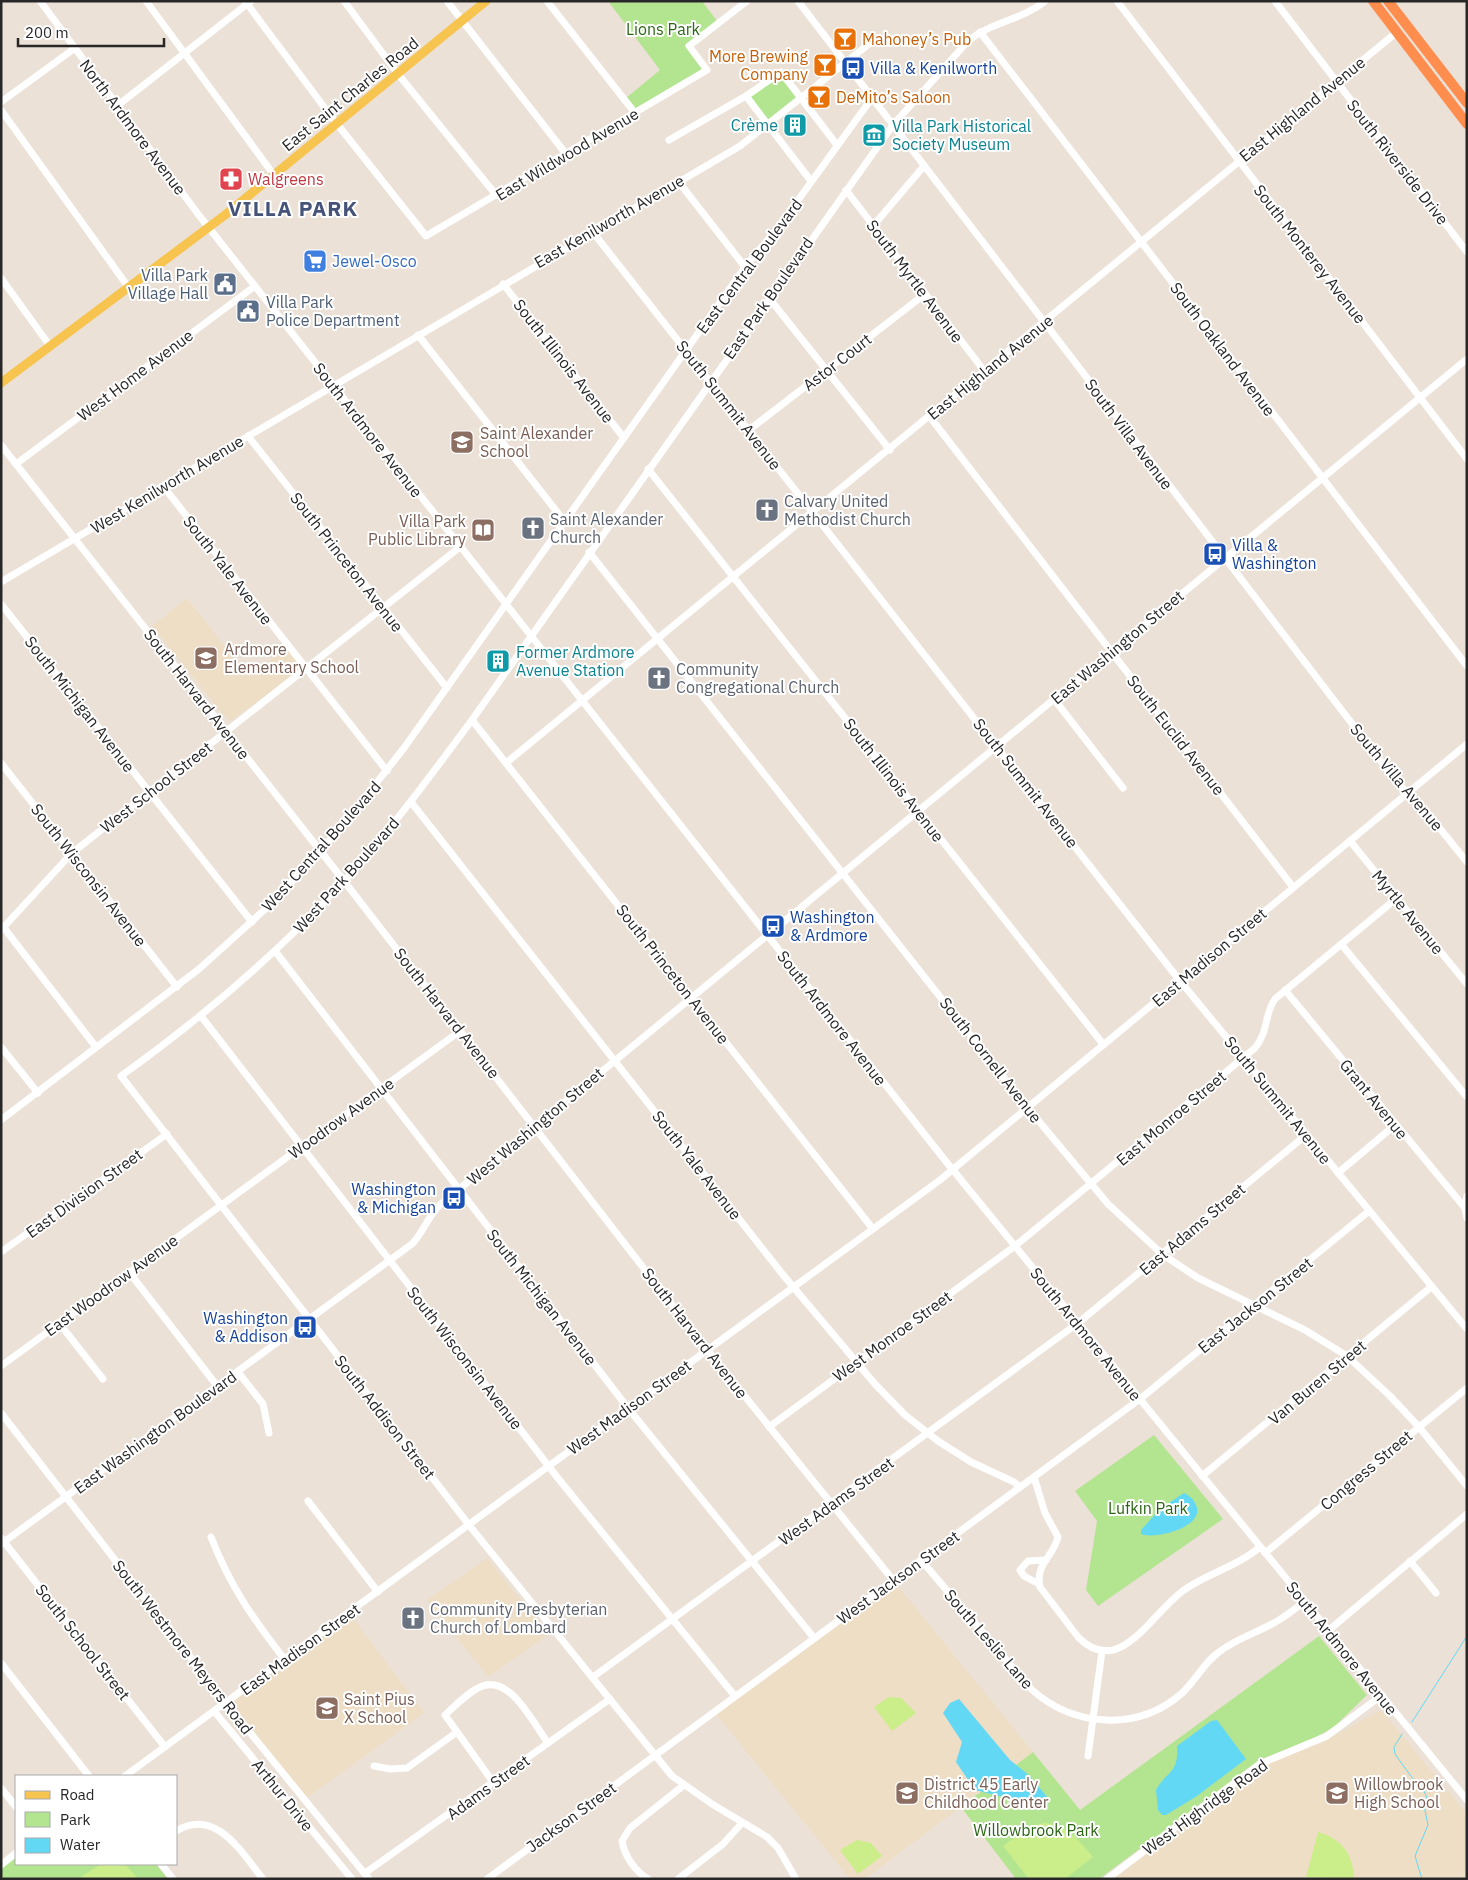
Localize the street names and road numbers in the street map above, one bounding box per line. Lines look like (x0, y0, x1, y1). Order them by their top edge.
street label: East Saint Charles Road (278, 33, 422, 155)
street label: East Highland Avenue (1235, 52, 1369, 166)
street label: North Ardmore Avenue (75, 55, 191, 199)
street label: South Riverside Drive (1343, 95, 1453, 229)
street label: East Wildwood Avenue (492, 103, 642, 205)
street label: East Kenilworth Avenue (530, 170, 688, 272)
street label: South Monterey Avenue (1250, 181, 1371, 328)
street label: East Central Boulevard (692, 195, 806, 337)
street label: South Myrtle Avenue (862, 216, 968, 347)
street label: East Park Boulevard (719, 233, 817, 363)
street label: South Oakland Avenue (1166, 278, 1280, 420)
street label: South Illinois Avenue (509, 295, 619, 427)
street label: East Highland Avenue (923, 310, 1057, 424)
street label: West Home Avenue (73, 325, 197, 425)
street label: Astor Court (799, 329, 875, 395)
street label: South Summit Avenue (672, 336, 786, 474)
street label: South Ardmore Avenue (309, 359, 427, 502)
street label: South Villa Avenue (1081, 374, 1177, 494)
street label: West Kenilworth Avenue (87, 430, 247, 538)
street label: South Princeton Avenue (286, 488, 408, 636)
street label: South Yale Avenue (179, 511, 277, 629)
street label: East Washington Street (1047, 586, 1187, 708)
street label: South Harvard Avenue (140, 625, 254, 763)
street label: South Michigan Avenue (21, 632, 139, 776)
street label: South Euclid Avenue (1123, 671, 1229, 799)
street label: South Illinois Avenue (839, 714, 949, 846)
street label: South Summit Avenue (969, 714, 1083, 852)
street label: South Villa Avenue (1346, 719, 1448, 835)
street label: West School Street (96, 737, 216, 837)
street label: West Central Boulevard (257, 777, 385, 915)
street label: South Wisconsin Avenue (27, 800, 151, 951)
street label: West Park Boulevard (289, 813, 403, 937)
street label: Myrtle Avenue (1368, 866, 1448, 958)
street label: South Princeton Avenue (612, 900, 734, 1048)
street label: East Madison Street (1148, 903, 1270, 1011)
street label: South Harvard Avenue (390, 944, 504, 1082)
street label: South Ardmore Avenue (773, 947, 891, 1090)
street label: South Cornell Avenue (936, 993, 1047, 1127)
street label: South Summit Avenue (1220, 1032, 1336, 1168)
street label: Grant Avenue (1336, 1055, 1413, 1143)
street label: West Washington Street (463, 1063, 607, 1189)
street label: East Monroe Street (1112, 1066, 1230, 1170)
street label: Woodrow Avenue (284, 1073, 398, 1163)
street label: South Yale Avenue (648, 1106, 746, 1224)
street label: East Division Street (22, 1144, 146, 1242)
street label: East Adams Street (1135, 1179, 1249, 1279)
street label: South Michigan Avenue (483, 1225, 601, 1369)
street label: East Woodrow Avenue (40, 1230, 182, 1340)
street label: East Jackson Street (1194, 1253, 1316, 1357)
street label: South Ardmore Avenue (1026, 1263, 1146, 1405)
street label: South Harvard Avenue (638, 1264, 752, 1402)
street label: South Wisconsin Avenue (403, 1283, 527, 1434)
street label: West Monroe Street (829, 1286, 955, 1386)
street label: Van Buren Street (1264, 1335, 1370, 1429)
street label: South Addison Street (330, 1351, 440, 1483)
street label: West Madison Street (563, 1355, 695, 1459)
street label: East Washington Boulevard (70, 1366, 240, 1498)
street label: Congress Street (1316, 1426, 1416, 1514)
street label: West Adams Street (775, 1453, 897, 1549)
street label: West Jackson Street (833, 1526, 963, 1628)
street label: South Westmore Meyers Road (109, 1556, 257, 1738)
street label: South Ardmore Avenue (1282, 1577, 1402, 1719)
street label: South School Street (31, 1580, 135, 1704)
street label: South Leslie Lane (940, 1585, 1038, 1693)
street label: East Madison Street (236, 1599, 364, 1699)
street label: Adams Street (443, 1750, 533, 1824)
street label: Arthur Drive (248, 1755, 318, 1835)
street label: West Highridge Road (1139, 1755, 1271, 1859)
street label: Jackson Street (522, 1778, 620, 1856)

